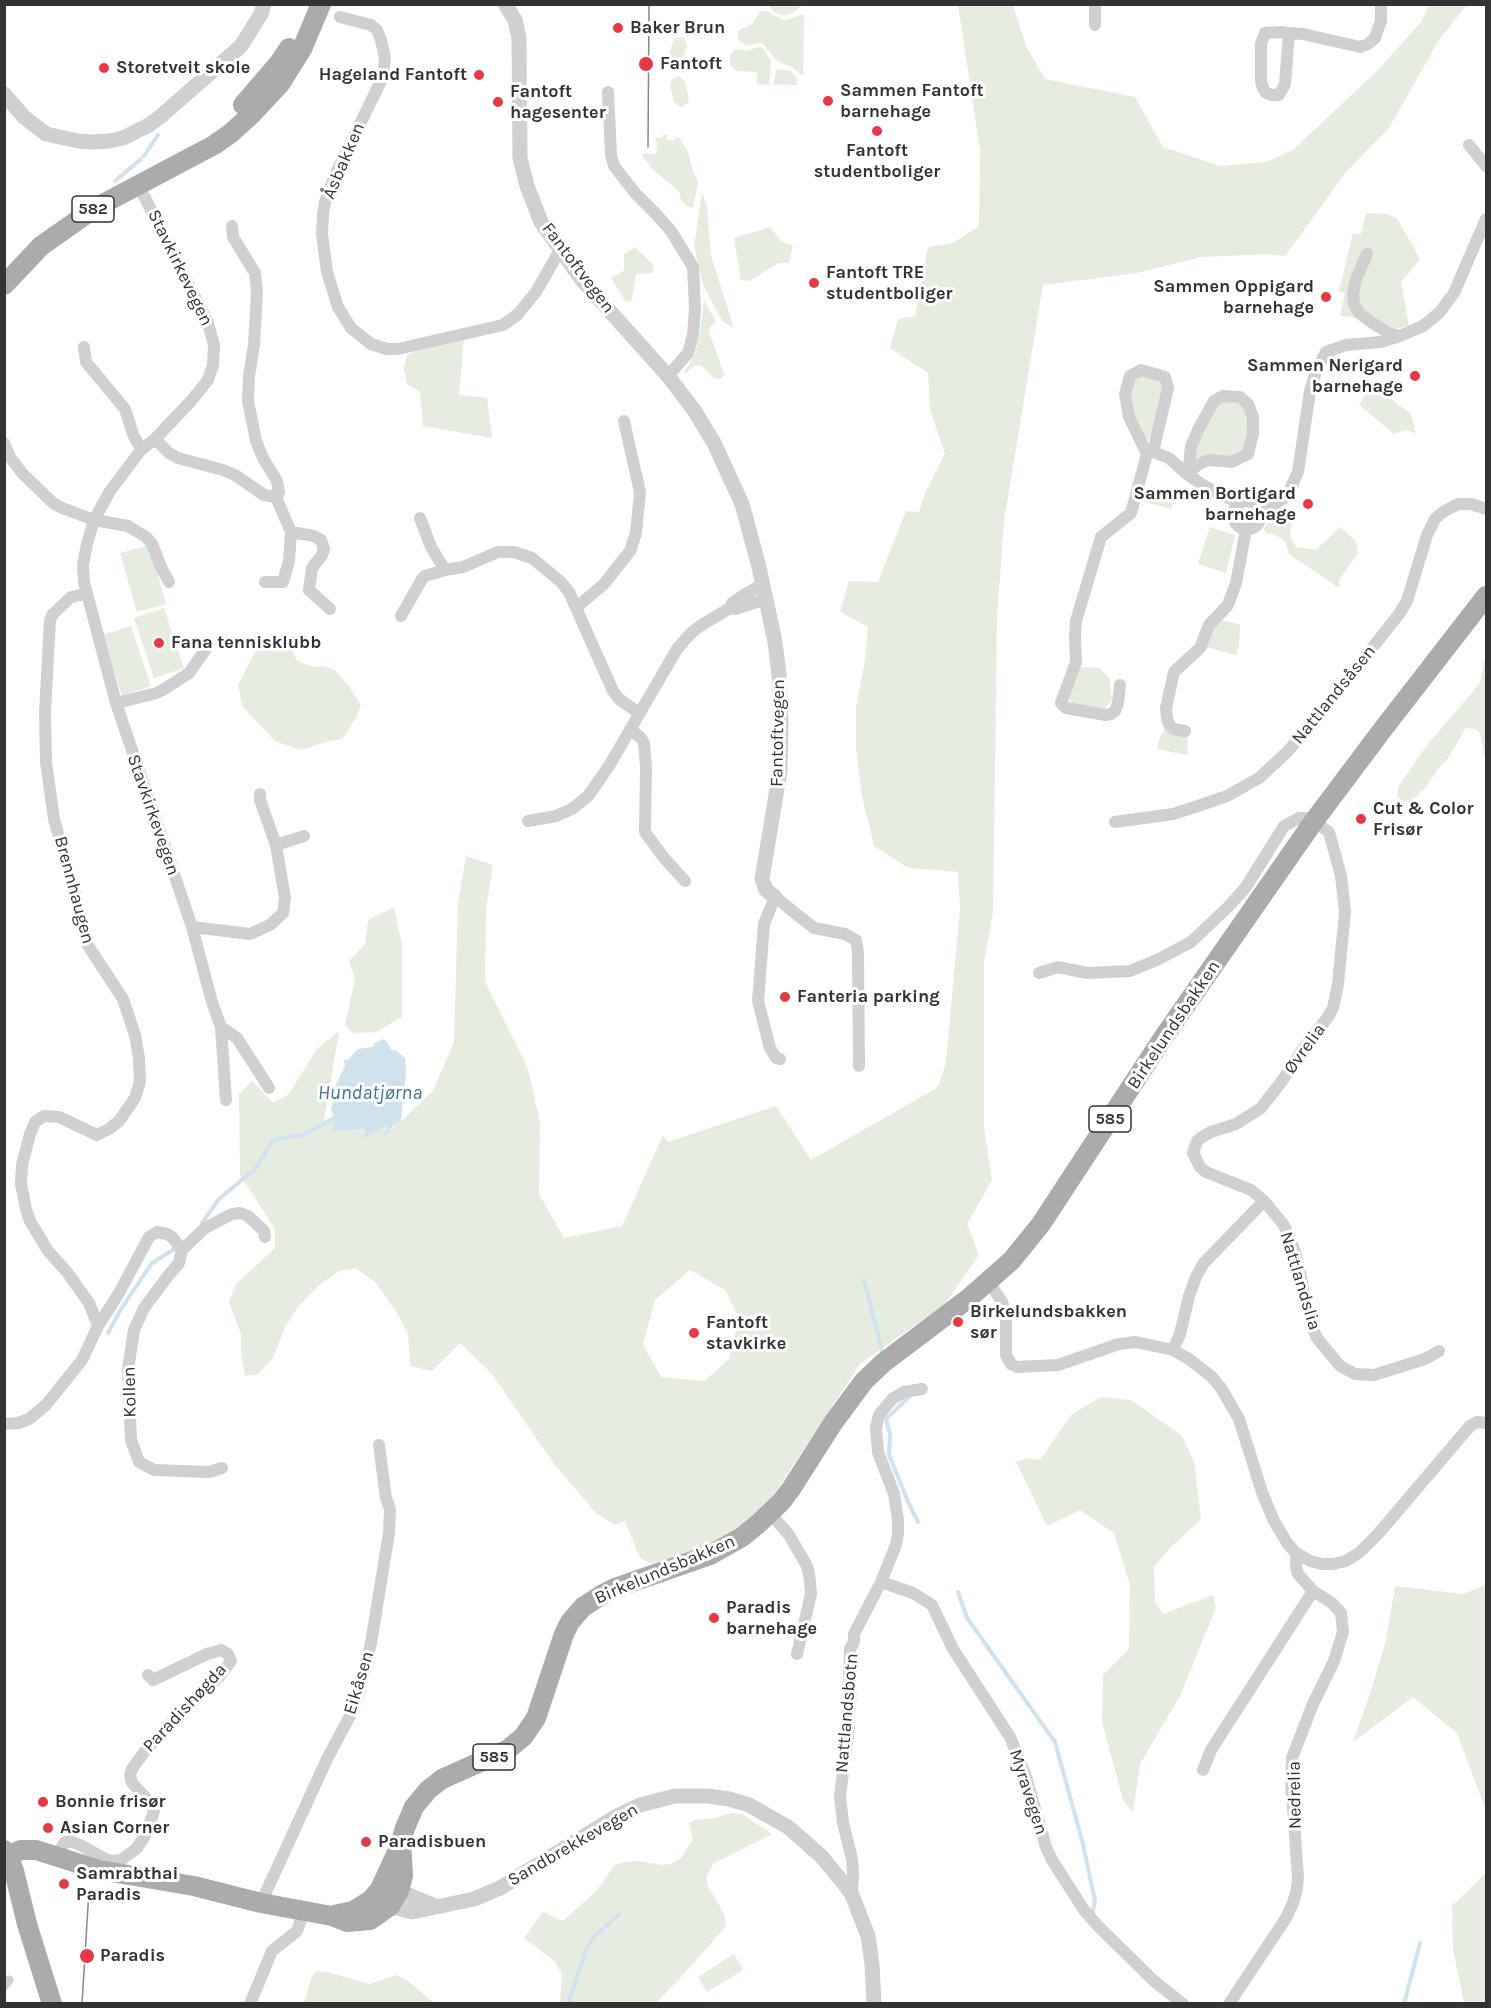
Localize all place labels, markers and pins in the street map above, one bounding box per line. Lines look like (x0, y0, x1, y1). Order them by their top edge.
place label: Baker Brun (630, 17, 725, 39)
marker: Baker Brun (611, 21, 625, 35)
place label: Fantoft (660, 53, 722, 75)
marker: Fantoft (637, 55, 655, 73)
place label: Storetveit skole (116, 57, 250, 79)
marker: Storetveit skole (97, 61, 111, 75)
place label: Hageland Fantoft (319, 64, 467, 86)
marker: Hageland Fantoft (472, 68, 486, 82)
place label: Sammen Fantoft barnehage (840, 80, 984, 122)
place label: Fantoft hagesenter (510, 81, 606, 124)
marker: Sammen Fantoft barnehage (821, 94, 835, 108)
marker: Fantoft hagesenter (491, 95, 505, 109)
marker: Fantoft studentboliger (870, 124, 884, 138)
place label: Fantoft studentboliger (814, 140, 940, 182)
place label: Fantoft TRE studentboliger (826, 262, 952, 304)
marker: Fantoft TRE studentboliger (807, 276, 821, 290)
place label: Sammen Oppigard barnehage (1153, 276, 1314, 318)
marker: Sammen Oppigard barnehage (1319, 290, 1333, 304)
place label: Sammen Nerigard barnehage (1247, 355, 1403, 398)
marker: Sammen Nerigard barnehage (1408, 369, 1422, 383)
place label: Sammen Bortigard barnehage (1133, 483, 1296, 526)
marker: Sammen Bortigard barnehage (1301, 497, 1315, 511)
place label: Fana tennisklubb (171, 632, 321, 654)
marker: Fana tennisklubb (152, 636, 166, 650)
place label: Cut & Color Frisør (1373, 798, 1474, 840)
marker: Cut & Color Frisør (1354, 812, 1368, 826)
place label: Fanteria parking (797, 986, 940, 1008)
marker: Fanteria parking (778, 990, 792, 1004)
place label: Birkelundsbakken sør (970, 1301, 1127, 1344)
place label: Fantoft stavkirke (706, 1312, 786, 1354)
marker: Birkelundsbakken sør (951, 1315, 965, 1329)
marker: Fantoft stavkirke (687, 1326, 701, 1340)
place label: Paradis barnehage (726, 1597, 817, 1640)
marker: Paradis barnehage (707, 1611, 721, 1625)
place label: Bonnie frisør (55, 1791, 166, 1813)
marker: Bonnie frisør (36, 1795, 50, 1809)
place label: Asian Corner (60, 1817, 169, 1839)
marker: Asian Corner (41, 1821, 55, 1835)
place label: Paradisbuen (378, 1831, 486, 1853)
marker: Paradisbuen (359, 1835, 373, 1849)
place label: Samrabthai Paradis (76, 1863, 178, 1906)
marker: Samrabthai Paradis (57, 1877, 71, 1891)
place label: Paradis (100, 1945, 165, 1967)
marker: Paradis (78, 1947, 96, 1965)

